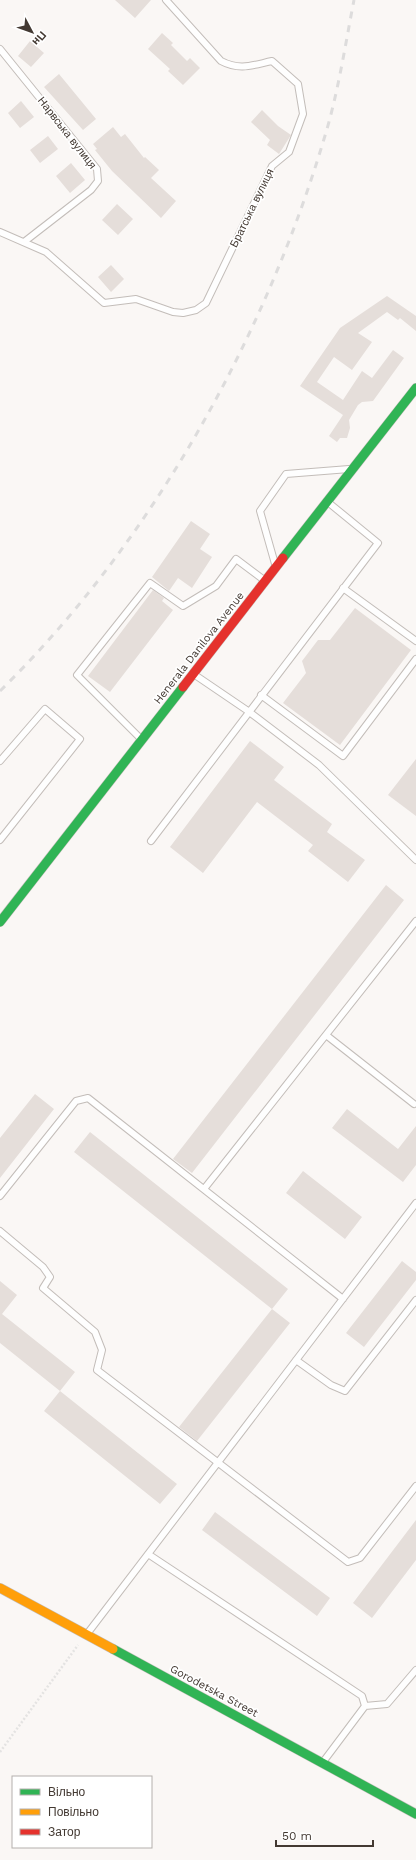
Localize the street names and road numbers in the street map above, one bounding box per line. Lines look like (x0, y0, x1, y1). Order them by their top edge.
street label: Нарвська вулиця (35, 94, 99, 172)
street label: Братська вулиця (227, 166, 277, 249)
street label: Henerala Danilova Avenue (151, 589, 247, 707)
street label: Gorodetska Street (168, 1662, 261, 1720)

